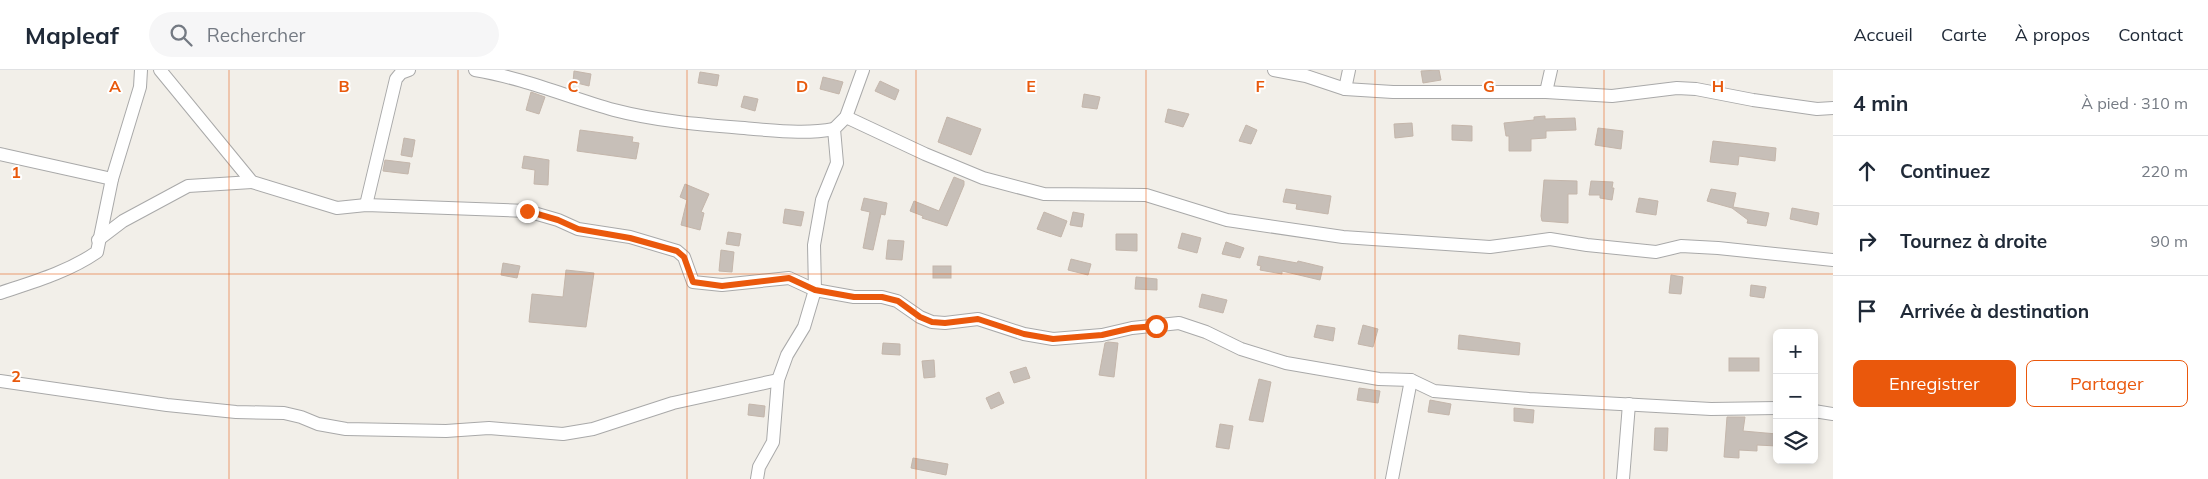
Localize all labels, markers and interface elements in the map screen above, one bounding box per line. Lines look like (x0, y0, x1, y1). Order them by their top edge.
search box (149, 12, 499, 57)
text: Mapleaf (25, 20, 119, 50)
icon: search (167, 21, 195, 49)
text: Rechercher (207, 23, 305, 47)
text: Accueil (1853, 23, 1913, 46)
text: Carte (1941, 23, 1987, 46)
text: À propos (2015, 23, 2090, 46)
text: Contact (2118, 23, 2183, 46)
text: A (109, 76, 121, 96)
text: B (338, 76, 350, 96)
text: C (568, 76, 579, 96)
text: D (796, 76, 808, 96)
text: E (1026, 76, 1036, 96)
text: F (1255, 76, 1265, 96)
text: G (1483, 76, 1495, 96)
text: H (1712, 76, 1724, 96)
text: 4 min (1853, 90, 1908, 116)
text: À pied · 310 m (2081, 93, 2188, 113)
icon: ahead (1853, 157, 1881, 185)
text: Continuez (1900, 159, 1990, 183)
text: 220 m (2141, 161, 2188, 181)
text: 1 (11, 162, 21, 182)
route end (516, 200, 539, 223)
icon: right (1853, 227, 1881, 255)
text: Tournez à droite (1900, 229, 2047, 253)
text: 90 m (2151, 231, 2188, 251)
icon: arrive (1853, 297, 1881, 325)
text: Arrivée à destination (1900, 299, 2089, 323)
route start (1145, 315, 1168, 338)
map controls (1773, 329, 1818, 464)
button: + (1773, 329, 1818, 374)
button: Enregistrer (1853, 360, 2016, 407)
button: Partager (2026, 360, 2188, 407)
text: 2 (11, 366, 21, 386)
button: − (1773, 374, 1818, 419)
button: layers (1773, 419, 1818, 464)

